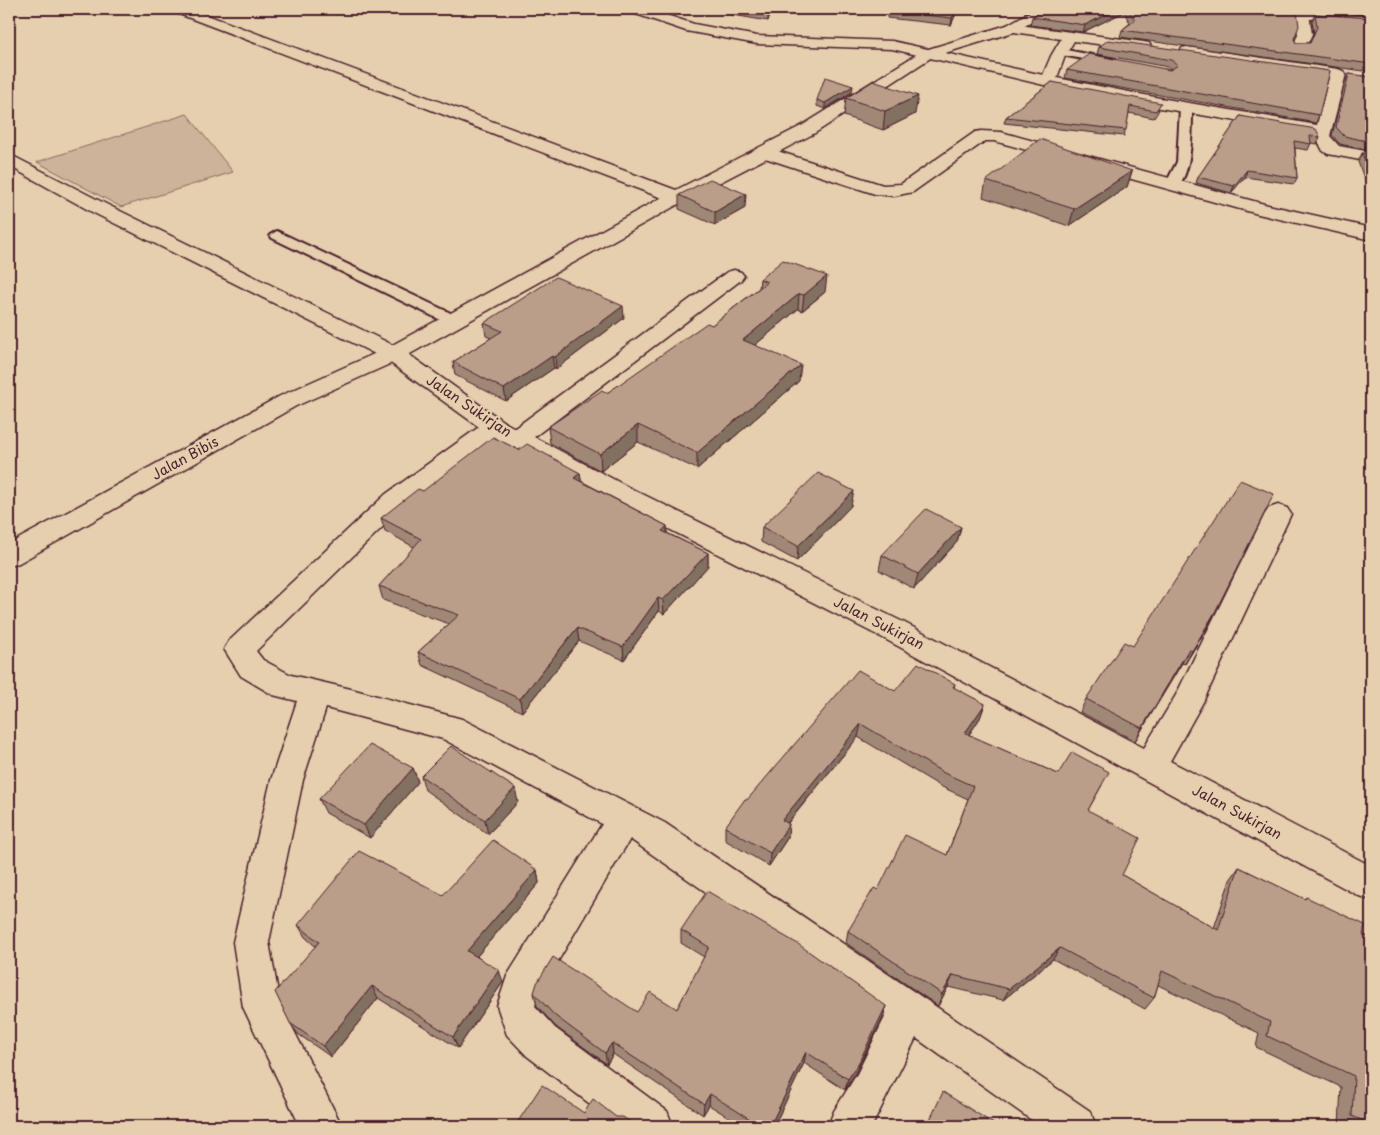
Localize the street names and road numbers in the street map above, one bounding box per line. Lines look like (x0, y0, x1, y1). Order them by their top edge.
street label: Jalan Sukirjan (422, 369, 516, 442)
street label: Jalan Bibis (148, 431, 222, 485)
street label: Jalan Sukirjan (830, 591, 928, 654)
street label: Jalan Sukirjan (1189, 779, 1286, 844)

